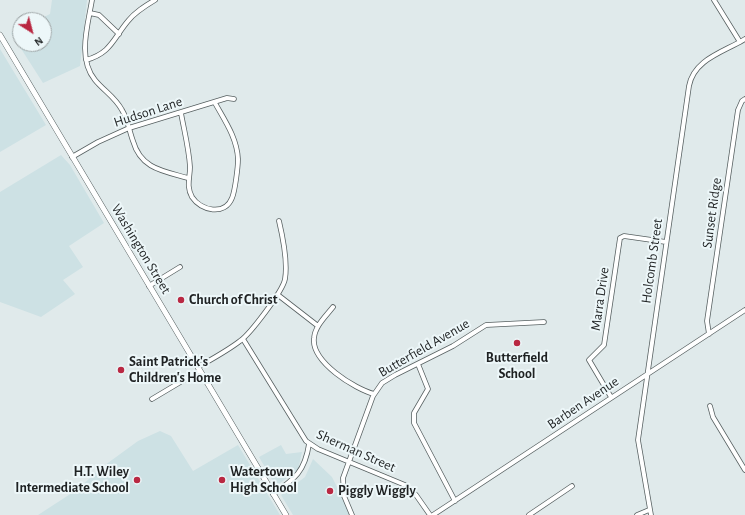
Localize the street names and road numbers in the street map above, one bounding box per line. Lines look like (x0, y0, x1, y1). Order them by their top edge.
street label: Hudson Lane (112, 93, 184, 131)
street label: Sunset Ridge (699, 177, 725, 249)
street label: Washington Street (108, 201, 174, 297)
street label: Holcomb Street (638, 218, 666, 304)
street label: Marra Drive (587, 266, 613, 332)
street label: Butterfield Avenue (375, 315, 473, 381)
street label: Barben Avenue (544, 373, 622, 433)
street label: Sherman Street (314, 426, 398, 476)

